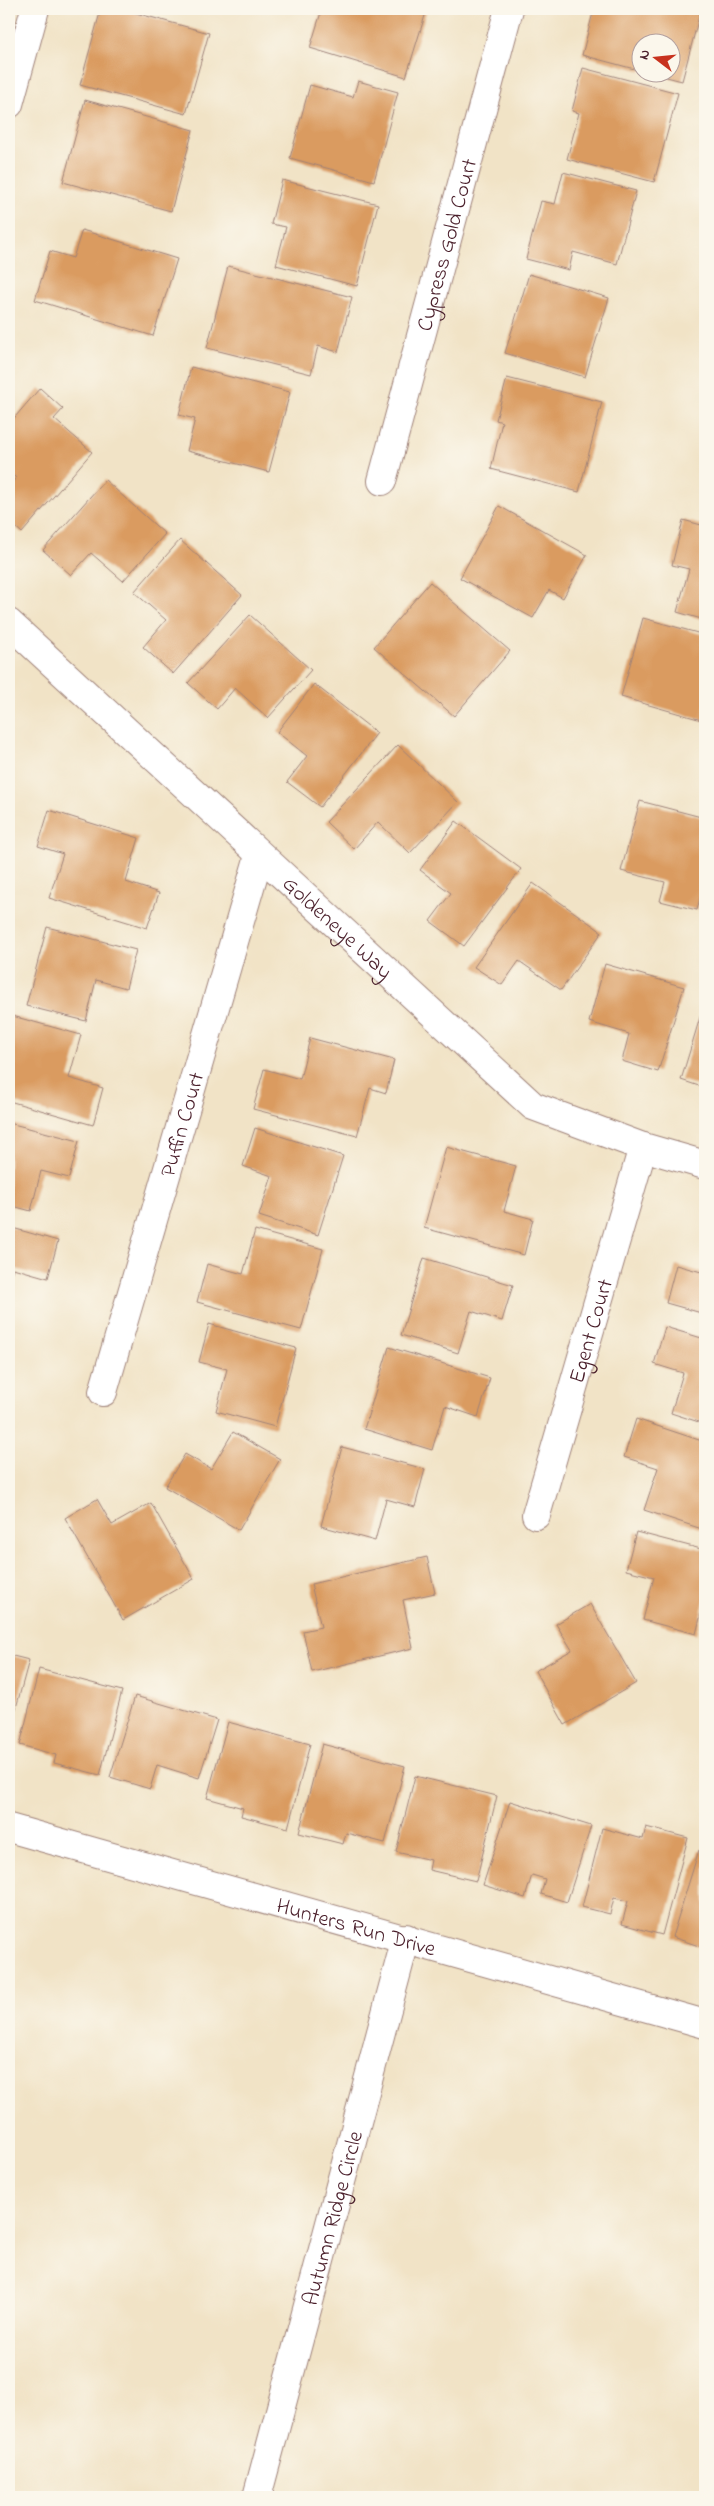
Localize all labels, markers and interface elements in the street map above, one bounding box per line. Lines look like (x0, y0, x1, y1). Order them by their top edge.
north arrow (632, 32, 682, 82)
text: N (634, 47, 656, 62)
street label: Cypress Gold Court (410, 155, 487, 335)
street label: Goldeneye Way (274, 870, 399, 989)
street label: Puffin Court (153, 1068, 214, 1181)
street label: Egent Court (562, 1275, 623, 1387)
street label: Hunters Run Drive (272, 1891, 439, 1966)
street label: Autumn Ridge Circle (296, 2128, 373, 2309)

